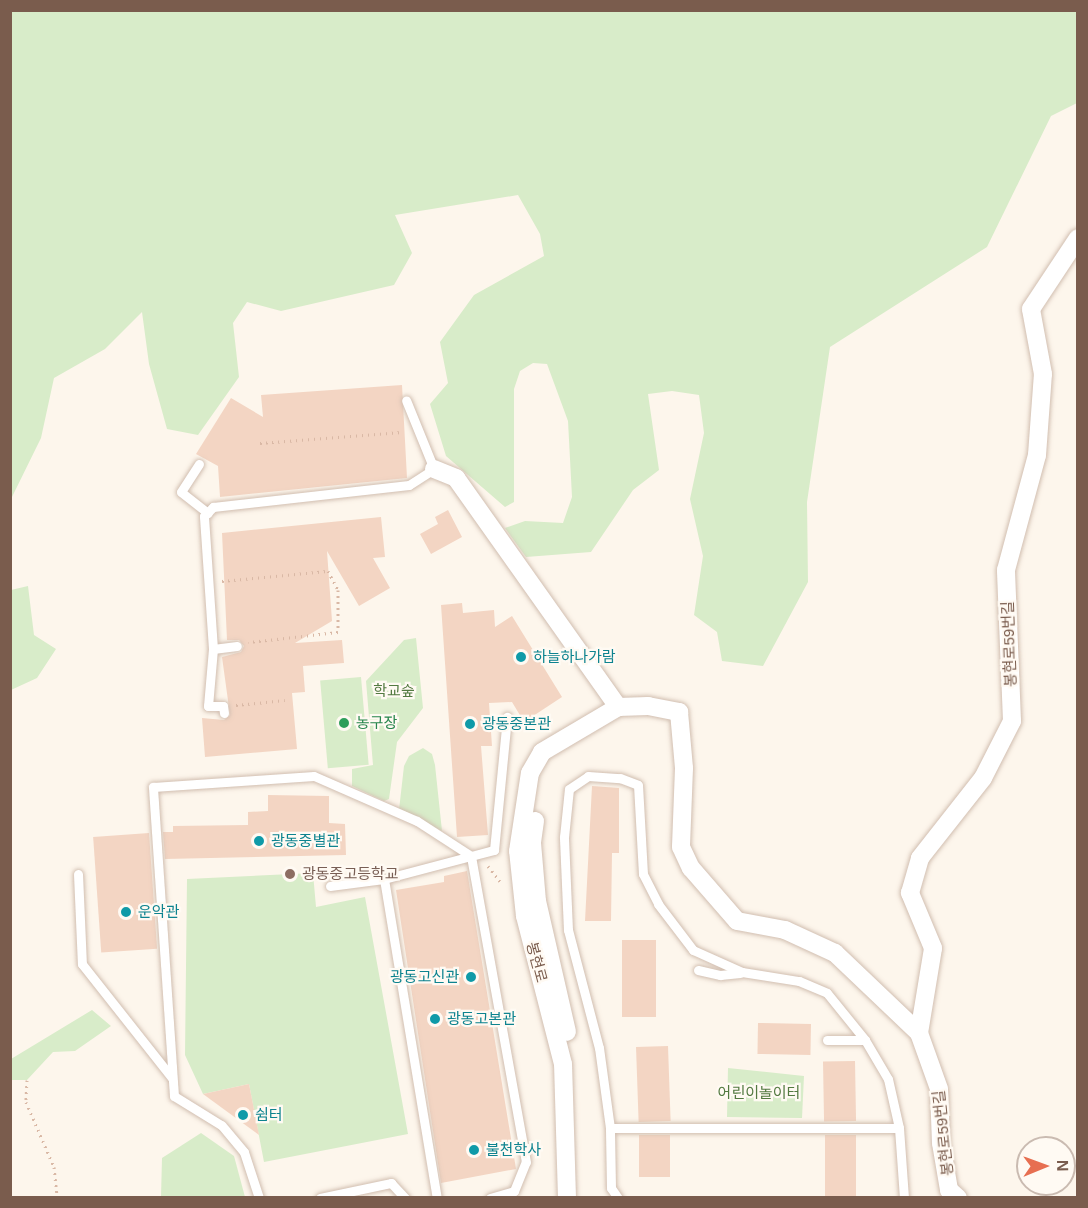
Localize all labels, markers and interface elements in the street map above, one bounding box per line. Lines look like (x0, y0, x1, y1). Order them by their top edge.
street label: 봉현로59번길 (999, 601, 1019, 687)
place label: 하늘하나가람 (533, 648, 616, 666)
marker: 하늘하나가람 (514, 650, 528, 664)
park label: 학교숲 (373, 682, 415, 700)
place label: 농구장 (356, 714, 397, 732)
place label: 광동중본관 (482, 715, 551, 733)
marker: 농구장 (337, 716, 351, 730)
marker: 광동중본관 (463, 717, 477, 731)
place label: 광동중별관 (271, 832, 340, 850)
marker: 광동중별관 (252, 834, 266, 848)
place label: 광동중고등학교 (302, 865, 399, 883)
marker: 광동중고등학교 (283, 867, 297, 881)
place label: 운악관 (138, 903, 179, 921)
marker: 운악관 (119, 905, 133, 919)
street label: 봉현로 (523, 940, 551, 984)
place label: 광동고신관 (390, 968, 459, 986)
marker: 광동고신관 (464, 970, 478, 984)
place label: 광동고본관 (447, 1010, 516, 1028)
marker: 광동고본관 (428, 1012, 442, 1026)
park label: 어린이놀이터 (718, 1084, 800, 1102)
street label: 봉현로59번길 (930, 1089, 956, 1177)
place label: 쉼터 (255, 1106, 283, 1124)
marker: 쉼터 (236, 1108, 250, 1122)
north arrow (1016, 1136, 1076, 1196)
place label: 불천학사 (486, 1141, 541, 1159)
marker: 불천학사 (467, 1143, 481, 1157)
text: N (1054, 1160, 1071, 1172)

